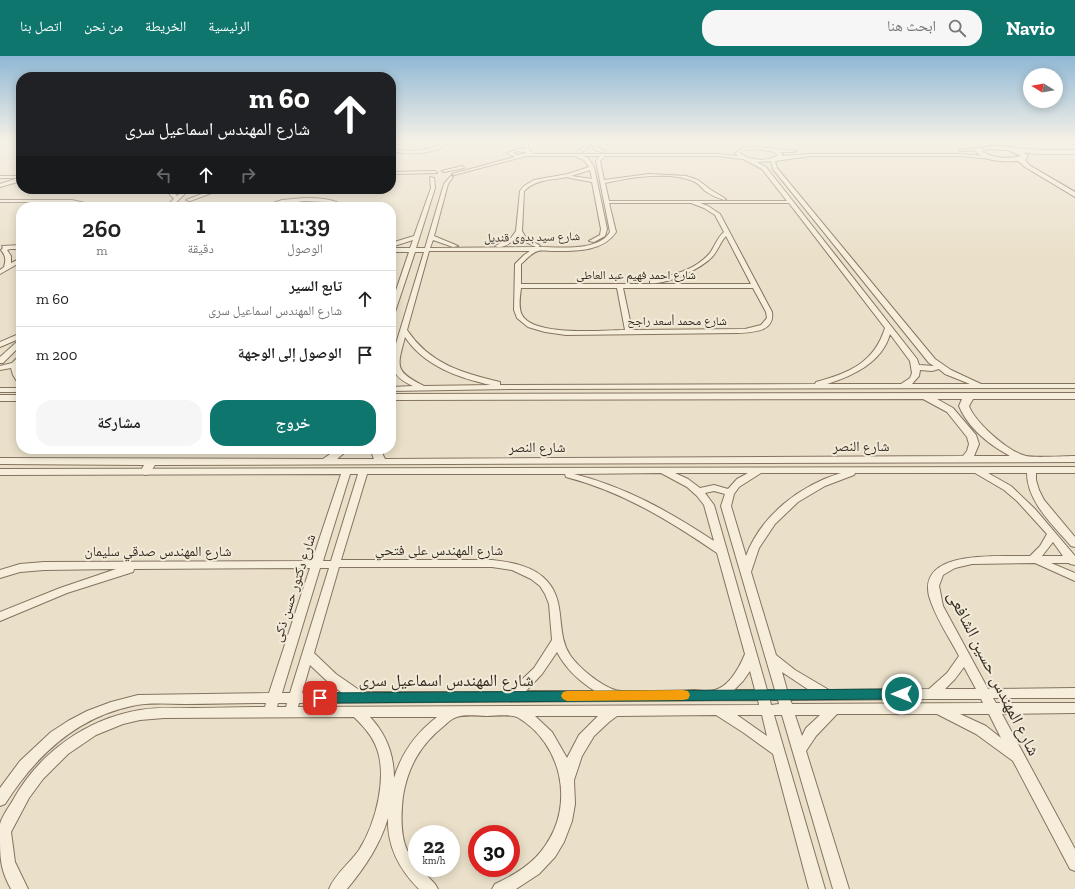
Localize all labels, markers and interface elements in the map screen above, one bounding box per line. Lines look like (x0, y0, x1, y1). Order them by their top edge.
search box (702, 10, 982, 46)
text: ابحث هنا (887, 17, 936, 35)
icon: search (946, 17, 968, 39)
text: Navio (1006, 17, 1055, 40)
text: اتصل بنا (20, 18, 62, 35)
text: من نحن (84, 18, 123, 35)
text: الخريطة (145, 18, 186, 35)
text: الرئيسية (208, 18, 250, 35)
north arrow (1023, 68, 1063, 108)
map controls (1023, 68, 1063, 108)
text: 60 m (249, 82, 310, 115)
icon: ahead (324, 88, 376, 140)
text: شارع المهندس اسماعيل سرى (125, 118, 310, 140)
icon: left (153, 164, 175, 186)
icon: ahead (195, 164, 217, 186)
icon: right (237, 164, 259, 186)
text: 1 (196, 210, 205, 239)
text: 11:39 (280, 210, 330, 239)
text: 260 (82, 214, 121, 243)
street label: شارع سيد بدوى قنديل (484, 229, 580, 246)
text: دقيقة (187, 241, 214, 256)
text: الوصول (287, 241, 323, 256)
text: m (96, 243, 107, 258)
street label: شارع احمد فهيم عبد العاطى (576, 268, 696, 283)
text: تابع السير (289, 277, 342, 295)
icon: ahead (354, 288, 376, 310)
text: 60 m (36, 290, 69, 308)
text: شارع المهندس اسماعيل سرى (208, 303, 342, 318)
street label: شارع محمد أسعد راجح (627, 314, 727, 329)
text: الوصول إلى الوجهة (238, 344, 342, 362)
icon: arrive (354, 344, 376, 366)
text: 200 m (36, 346, 77, 364)
button: مشاركة (36, 400, 202, 446)
button: خروج (210, 400, 376, 446)
street label: شارع النصر (832, 438, 889, 456)
street label: شارع النصر (508, 439, 565, 457)
street label: شارع دكتور حسن ذكى (269, 532, 320, 644)
street label: شارع المهندس على فتحي (375, 542, 503, 561)
street label: شارع المهندس صدقي سليمان (85, 543, 231, 562)
street label: شارع المهندس حسين الشافعى (942, 587, 1044, 760)
street label: شارع المهندس اسماعيل سرى (358, 670, 534, 692)
position arrow (881, 673, 923, 715)
pin (303, 681, 337, 715)
icon: arrive (309, 687, 331, 709)
speed limit sign: 30 (468, 825, 520, 877)
text: 22 (423, 834, 445, 858)
text: km/h (423, 855, 445, 867)

